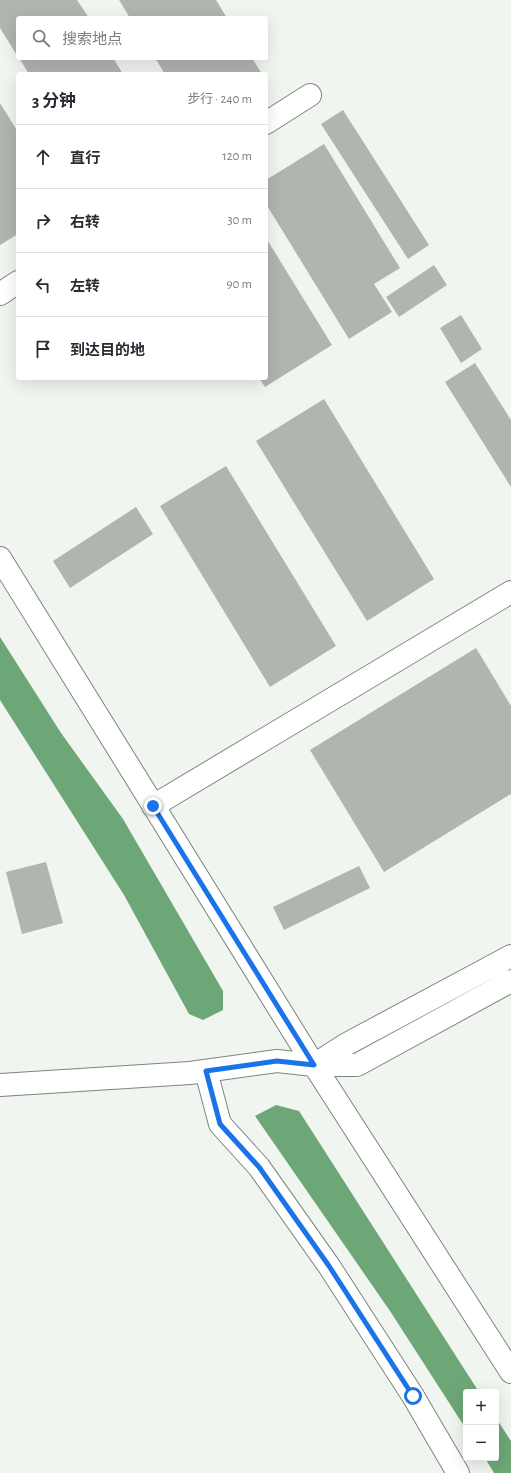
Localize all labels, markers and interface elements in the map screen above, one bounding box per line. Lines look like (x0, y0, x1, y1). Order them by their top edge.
search box (16, 16, 268, 60)
icon: search (30, 27, 52, 49)
text: 搜索地点 (62, 32, 122, 47)
text: 3 分钟 (32, 92, 76, 109)
text: 步行 · 240 m (187, 93, 252, 106)
icon: ahead (32, 146, 54, 168)
text: 120 m (222, 150, 252, 163)
text: 直行 (70, 151, 100, 166)
icon: right (32, 210, 54, 232)
text: 30 m (227, 214, 252, 227)
text: 右转 (70, 215, 100, 230)
icon: left (32, 274, 54, 296)
text: 90 m (226, 278, 252, 291)
text: 左转 (70, 279, 100, 294)
icon: arrive (32, 338, 54, 360)
text: 到达目的地 (70, 343, 145, 358)
route end (144, 797, 162, 815)
route start (404, 1387, 422, 1405)
map controls (463, 1389, 499, 1461)
button: + (463, 1389, 499, 1425)
button: − (463, 1425, 499, 1461)

